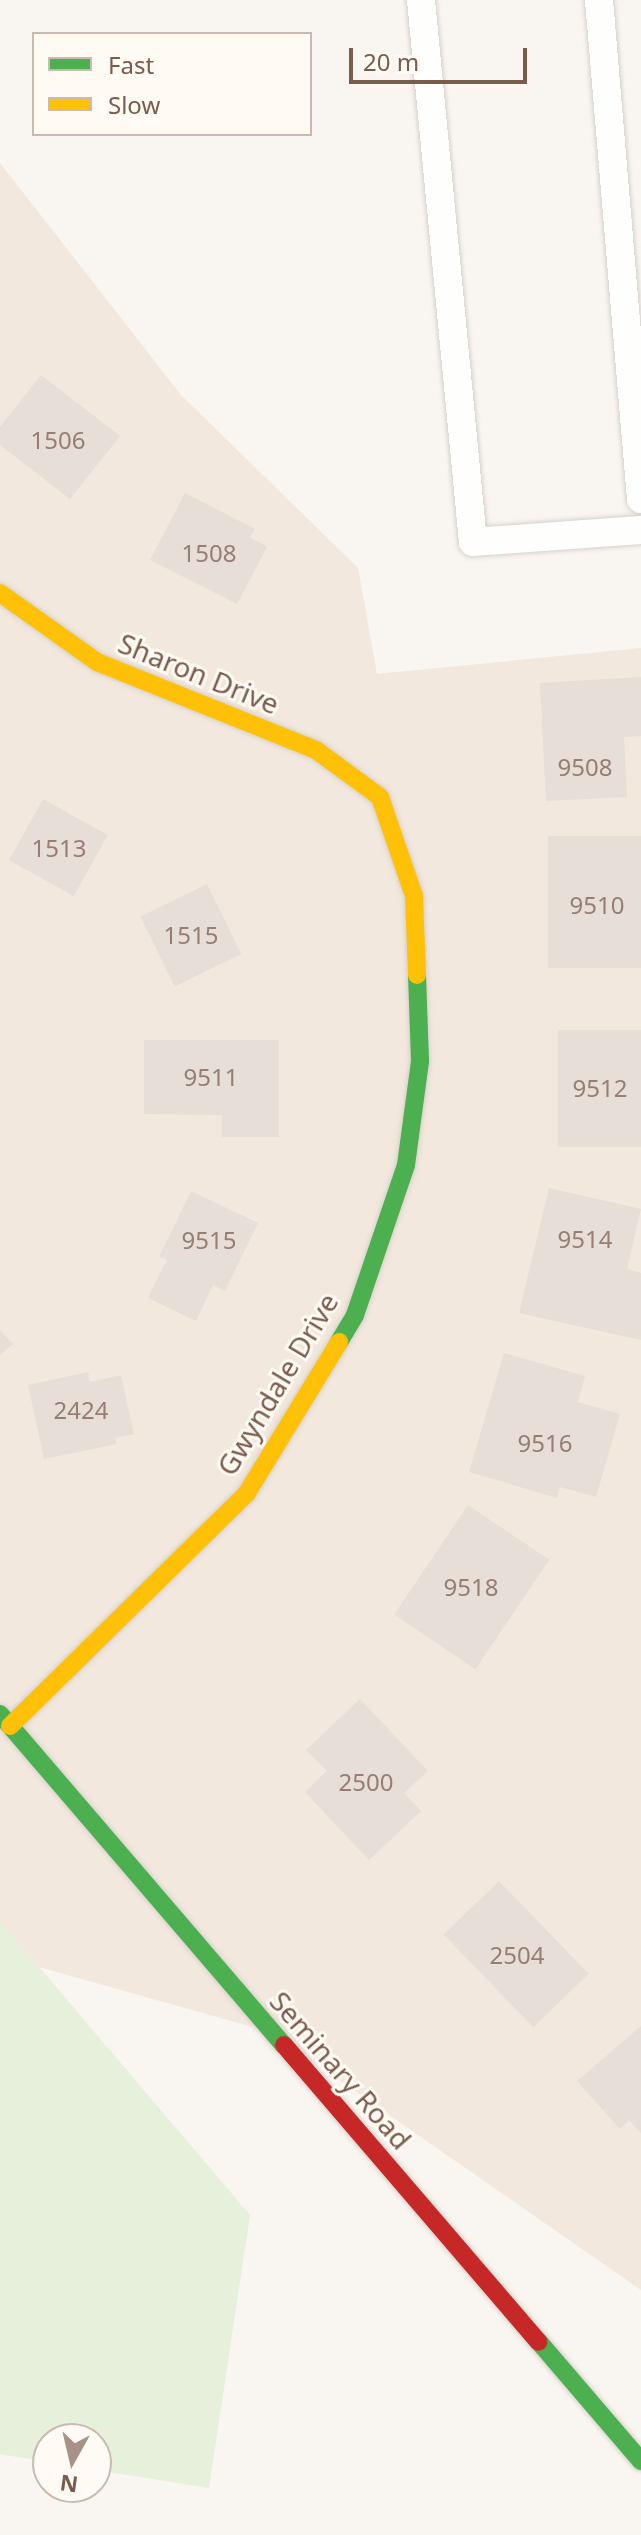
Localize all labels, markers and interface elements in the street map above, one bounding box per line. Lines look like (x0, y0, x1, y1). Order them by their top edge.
legend (32, 32, 312, 136)
scale bar (353, 32, 531, 82)
text: 20 m (363, 45, 419, 78)
text: Fast (108, 48, 154, 81)
text: Slow (108, 88, 160, 121)
house number: 1506 (31, 426, 85, 454)
house number: 1508 (182, 539, 236, 567)
street label: Sharon Drive (114, 626, 284, 720)
house number: 9508 (558, 753, 612, 781)
house number: 1513 (32, 834, 86, 862)
house number: 9510 (570, 891, 624, 919)
house number: 1515 (164, 921, 218, 949)
house number: 9511 (184, 1063, 238, 1091)
house number: 9512 (573, 1074, 627, 1102)
house number: 9514 (558, 1225, 612, 1253)
house number: 9515 (182, 1226, 236, 1254)
street label: Gwyndale Drive (209, 1287, 345, 1481)
house number: 2424 (54, 1396, 108, 1424)
house number: 9516 (518, 1429, 572, 1457)
house number: 9518 (444, 1573, 498, 1601)
house number: 2500 (339, 1768, 393, 1796)
house number: 2504 (490, 1941, 544, 1969)
street label: Seminary Road (263, 1984, 419, 2156)
north arrow (32, 2423, 112, 2503)
text: N (58, 2469, 80, 2501)

